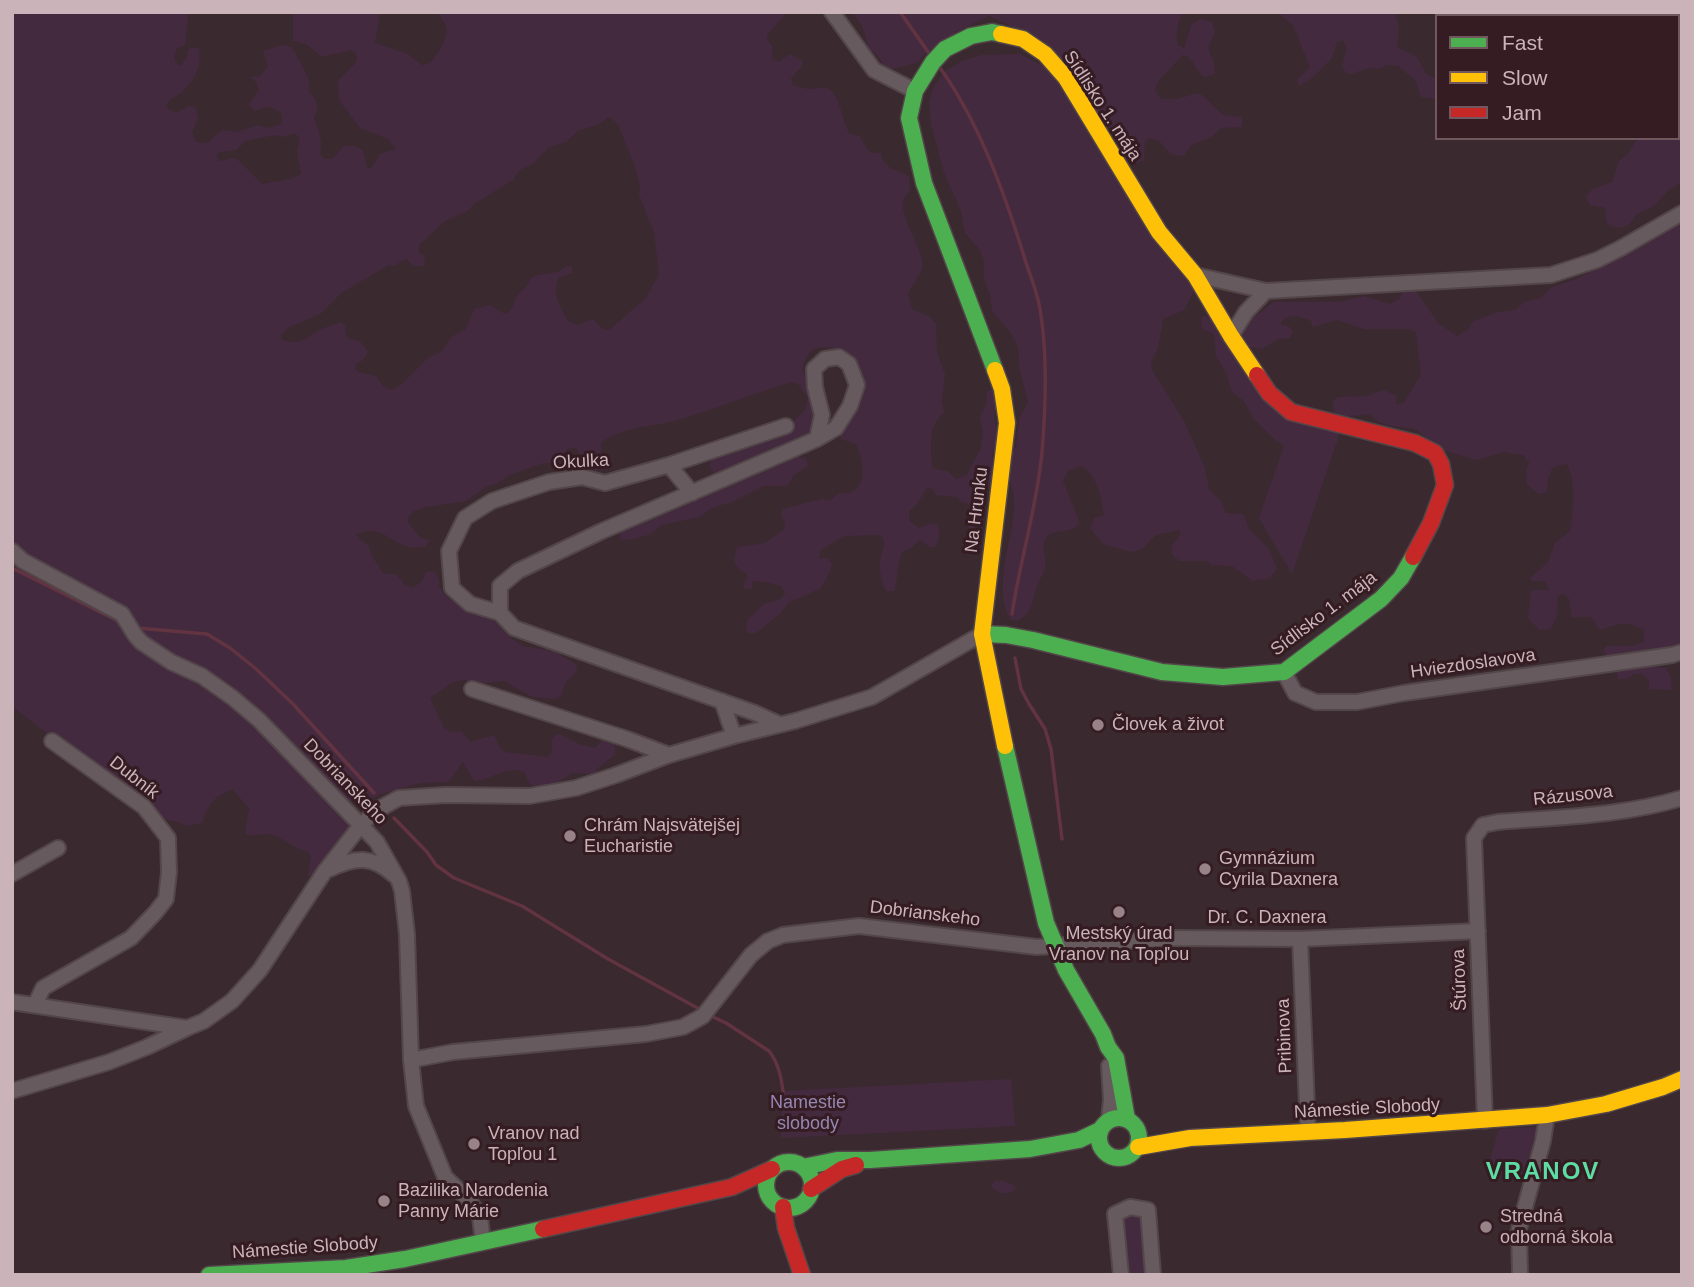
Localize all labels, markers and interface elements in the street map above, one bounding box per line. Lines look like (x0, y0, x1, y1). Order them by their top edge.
legend (1435, 14, 1680, 140)
text: Fast (1502, 31, 1543, 54)
street label: Sídlisko 1. mája (1058, 47, 1146, 165)
text: Slow (1502, 66, 1548, 89)
text: Jam (1502, 101, 1542, 124)
street label: Okulka (552, 450, 610, 474)
street label: Na Hrunku (961, 466, 993, 554)
street label: Sídlisko 1. mája (1267, 567, 1381, 661)
street label: Hviezdoslavova (1409, 645, 1537, 683)
place label: Človek a život (1112, 714, 1224, 736)
marker: Človek a život (1090, 717, 1106, 733)
street label: Dobrianskeho (299, 735, 391, 829)
street label: Dubník (105, 752, 163, 804)
street label: Rázusova (1532, 781, 1614, 811)
place label: Chrám Najsvätejšej Eucharistie (584, 815, 740, 858)
marker: Chrám Najsvätejšej Eucharistie (562, 828, 578, 844)
place label: Gymnázium Cyrila Daxnera (1219, 848, 1338, 890)
marker: Gymnázium Cyrila Daxnera (1197, 861, 1213, 877)
street label: Dobrianskeho (869, 897, 981, 931)
marker: Mestský úrad Vranov na Topľou (1111, 904, 1127, 920)
street label: Dr. C. Daxnera (1207, 907, 1327, 929)
place label: Mestský úrad Vranov na Topľou (1049, 923, 1189, 965)
street label: Štúrova (1448, 949, 1472, 1011)
street label: Pribinova (1273, 998, 1297, 1074)
park label: Namestie slobody (770, 1092, 846, 1134)
street label: Námestie Slobody (1293, 1094, 1441, 1124)
place label: Vranov nad Topľou 1 (488, 1123, 579, 1166)
marker: Vranov nad Topľou 1 (466, 1136, 482, 1152)
district label: VRANOV (1486, 1158, 1600, 1186)
place label: Bazilika Narodenia Panny Márie (398, 1180, 548, 1222)
marker: Bazilika Narodenia Panny Márie (376, 1193, 392, 1209)
place label: Stredná odborná škola (1500, 1206, 1613, 1248)
marker: Stredná odborná škola (1478, 1219, 1494, 1235)
street label: Námestie Slobody (231, 1232, 379, 1264)

